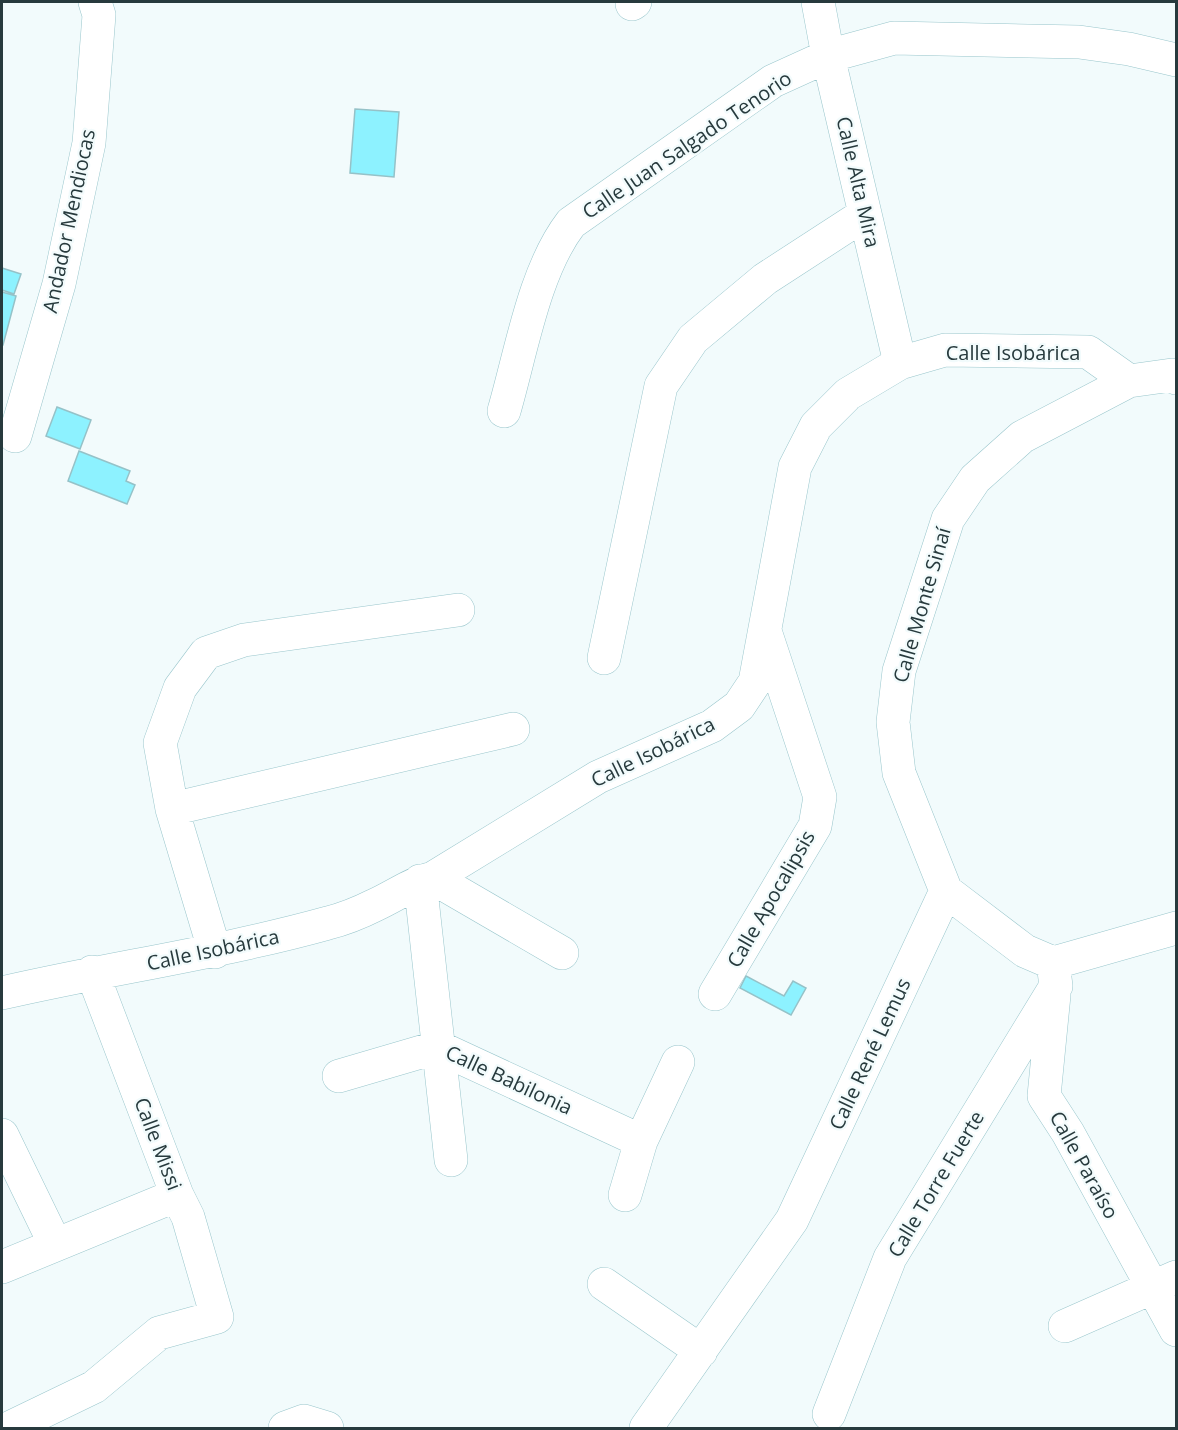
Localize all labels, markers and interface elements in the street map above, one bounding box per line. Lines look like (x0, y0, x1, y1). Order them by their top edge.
street label: Calle Juan Salgado Tenorio (577, 64, 797, 225)
street label: Calle Alta Mira (830, 114, 887, 250)
street label: Andador Mendiocas (36, 127, 101, 315)
street label: Calle Isobárica (946, 339, 1080, 366)
street label: Calle Monte Sinaí (886, 523, 957, 686)
street label: Calle Isobárica (586, 710, 719, 793)
street label: Calle Apocalipsis (720, 825, 821, 972)
street label: Calle Isobárica (144, 922, 282, 977)
street label: Calle René Lemus (823, 974, 917, 1134)
street label: Calle Babilonia (441, 1038, 577, 1121)
street label: Calle Missi (128, 1094, 189, 1194)
street label: Calle Torre Fuerte (881, 1105, 990, 1262)
street label: Calle Paraíso (1044, 1106, 1125, 1223)

